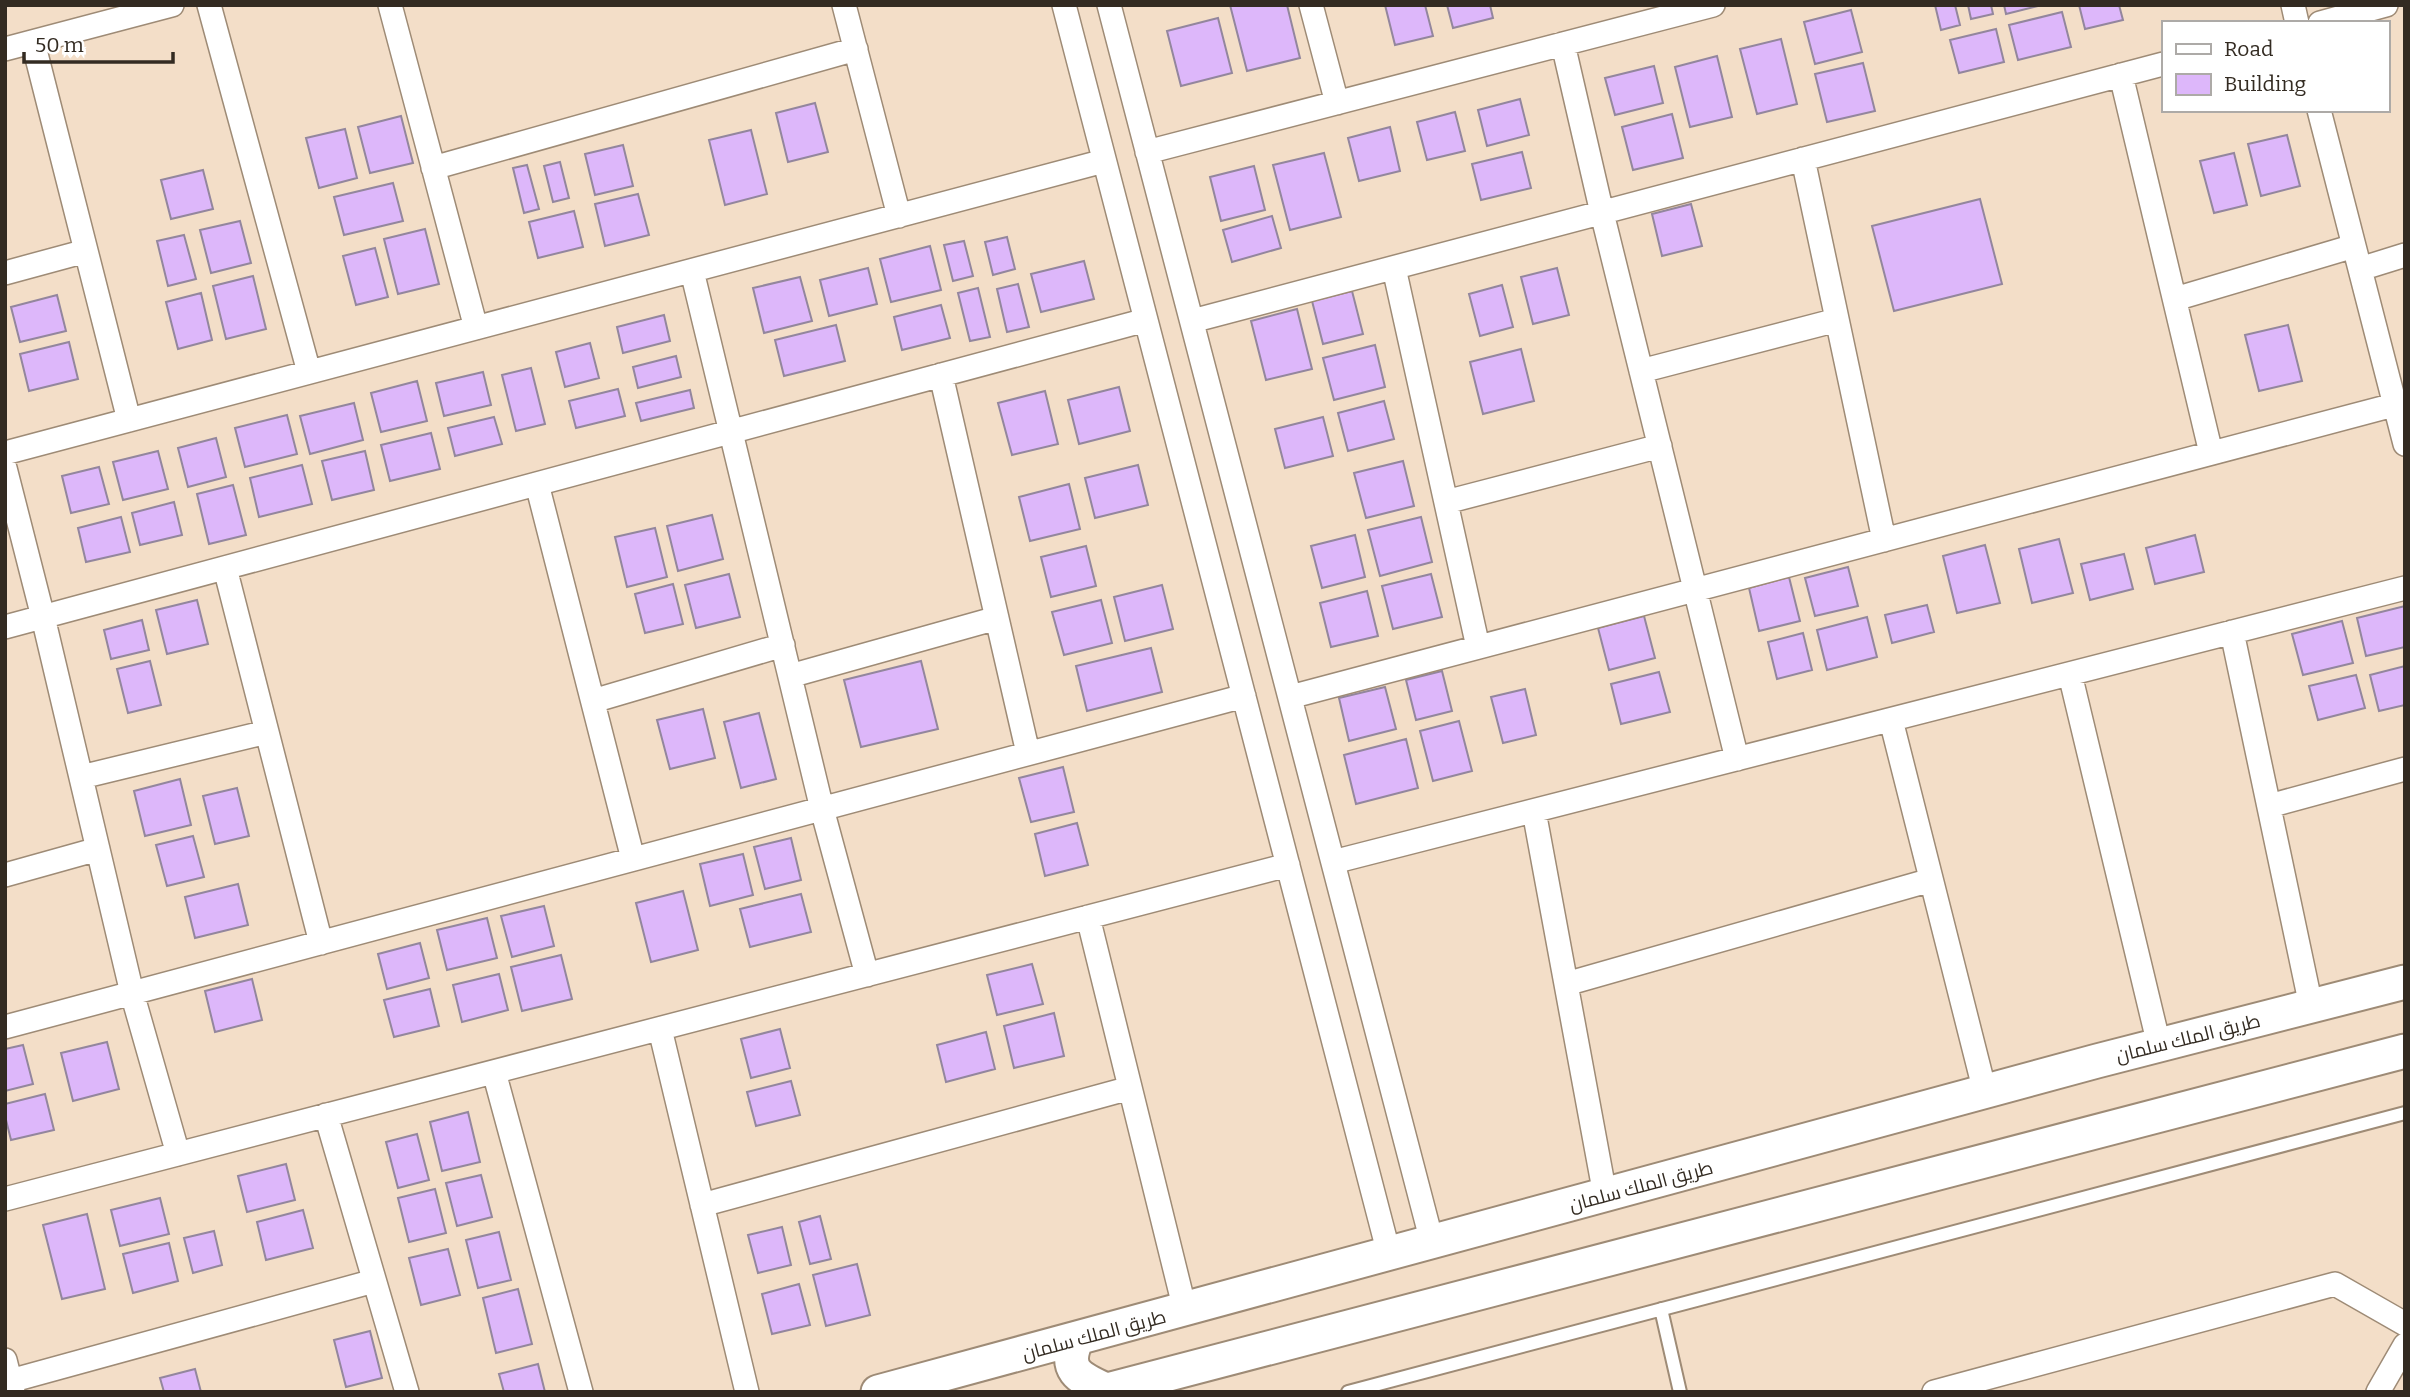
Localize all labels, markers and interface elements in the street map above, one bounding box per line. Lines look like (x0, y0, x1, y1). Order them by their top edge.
scale bar (24, 21, 173, 65)
legend (2162, 21, 2389, 112)
text: 50 m (35, 32, 84, 58)
text: Road (2224, 36, 2273, 62)
text: Building (2224, 71, 2307, 97)
street label: طريق الملك سلمان (2113, 1009, 2263, 1068)
street label: طريق الملك سلمان (1566, 1156, 1716, 1217)
street label: طريق الملك سلمان (1019, 1305, 1169, 1366)

